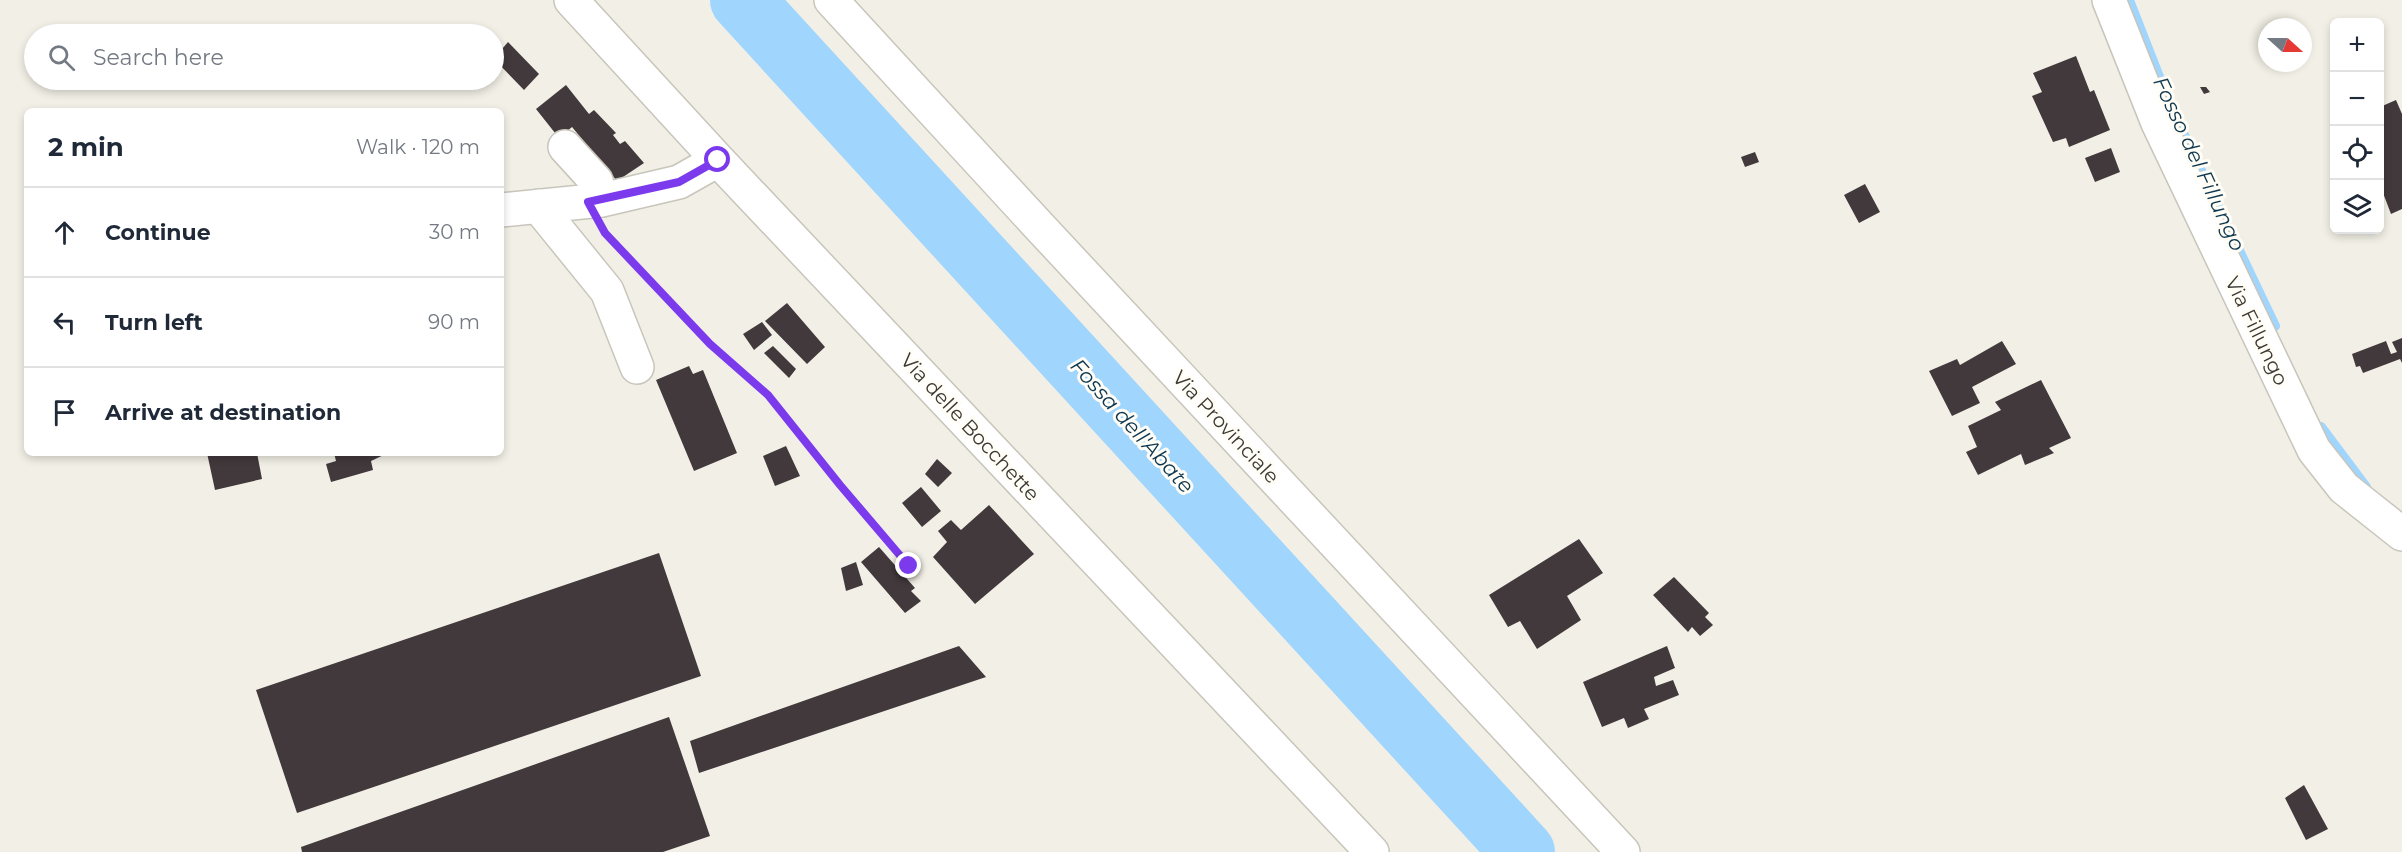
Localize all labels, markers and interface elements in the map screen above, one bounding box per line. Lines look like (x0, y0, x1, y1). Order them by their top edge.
north arrow (2258, 18, 2312, 72)
map controls (2330, 18, 2384, 234)
button: + (2330, 18, 2384, 72)
search box (24, 24, 504, 90)
icon: search (45, 41, 78, 74)
text: Search here (93, 44, 224, 71)
button: − (2330, 72, 2384, 126)
water label: Fosso del Fillungo (2148, 73, 2251, 255)
button: locate (2330, 126, 2384, 180)
text: 2 min (48, 131, 124, 163)
text: Walk · 120 m (356, 135, 480, 159)
route start (704, 146, 730, 172)
button: layers (2330, 180, 2384, 234)
icon: ahead (48, 216, 81, 249)
text: Continue (105, 219, 211, 246)
text: 30 m (429, 220, 480, 244)
street label: Via Fillungo (2220, 273, 2294, 389)
icon: left (48, 306, 81, 339)
text: Turn left (105, 309, 203, 336)
text: 90 m (428, 310, 480, 334)
street label: Via delle Bocchette (895, 348, 1045, 506)
water label: Fossa dell'Abate (1065, 353, 1199, 498)
street label: Via Provinciale (1168, 366, 1284, 488)
icon: arrive (48, 396, 81, 429)
text: Arrive at destination (105, 399, 341, 426)
route end (895, 552, 921, 578)

